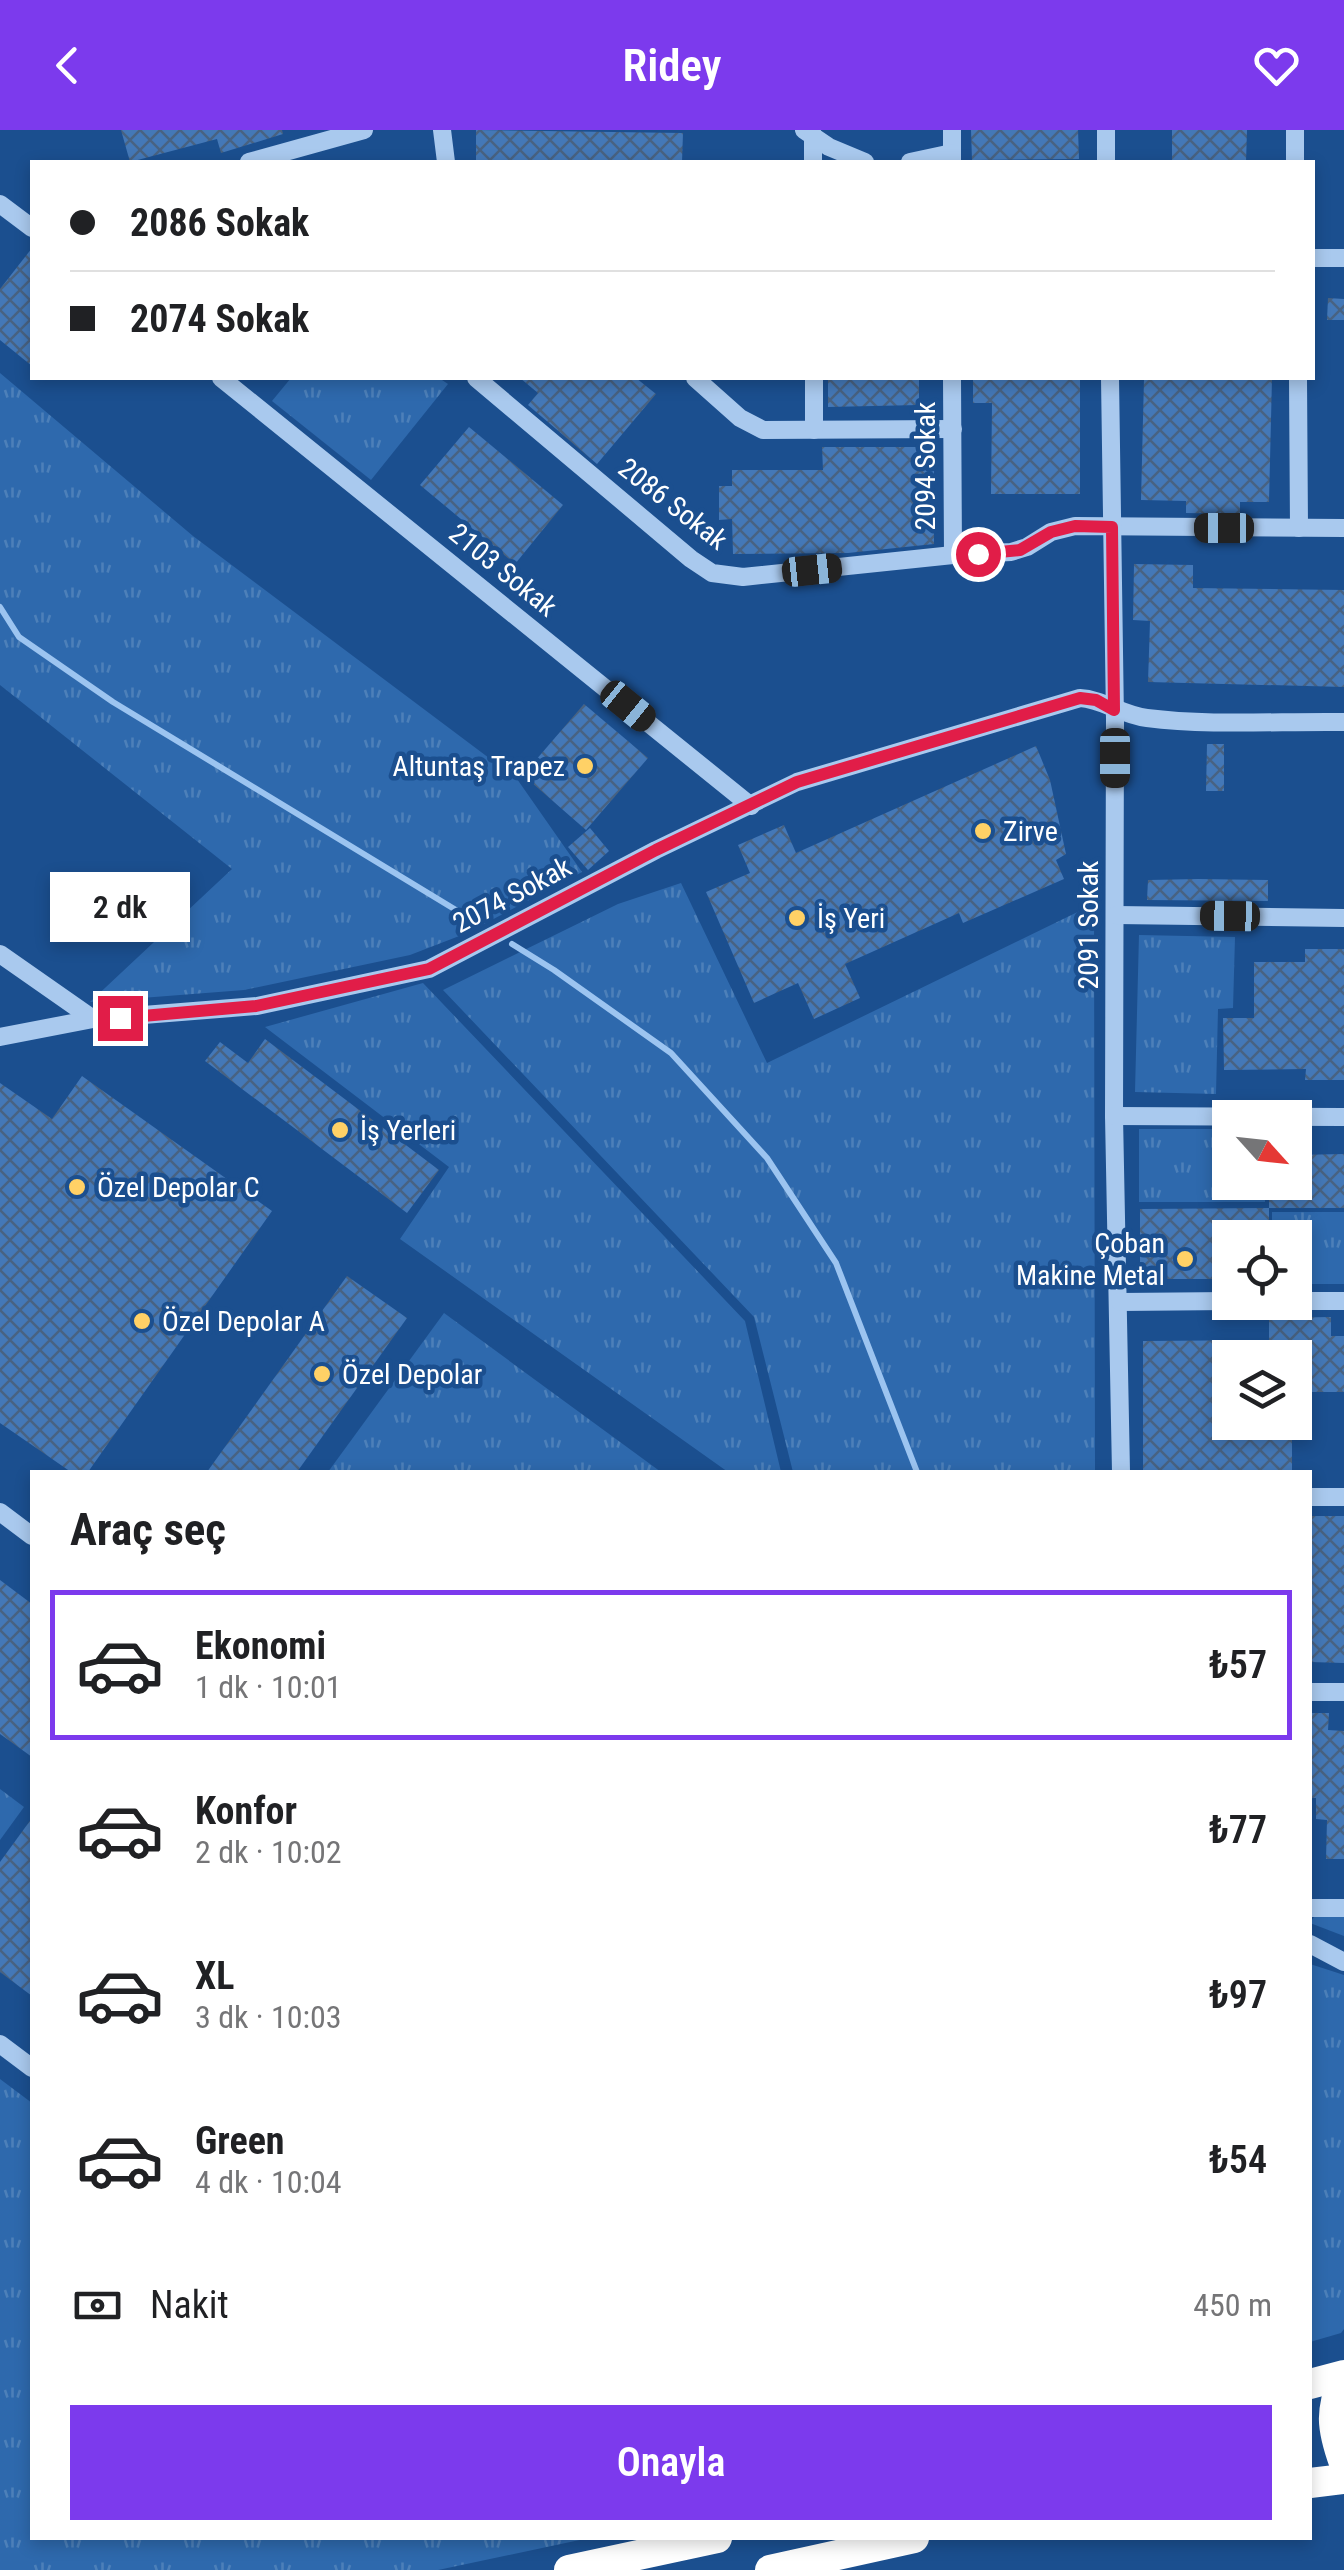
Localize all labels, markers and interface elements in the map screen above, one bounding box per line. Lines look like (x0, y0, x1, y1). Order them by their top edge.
icon: back (40, 38, 95, 93)
icon: heart (1249, 38, 1304, 93)
text: Ridey (623, 39, 722, 92)
text: 2086 Sokak (130, 201, 309, 245)
text: 2074 Sokak (130, 297, 309, 341)
street label: 2094 Sokak (909, 401, 942, 530)
street label: 2086 Sokak (612, 451, 734, 557)
car (1194, 513, 1254, 543)
street label: 2103 Sokak (443, 517, 564, 624)
route start (956, 532, 1001, 577)
car (781, 552, 843, 588)
car (595, 675, 661, 737)
car (1100, 728, 1130, 788)
place label: Altuntaş Trapez (393, 750, 565, 783)
marker: Altuntaş Trapez (574, 755, 596, 777)
place label: Zirve (1003, 815, 1058, 848)
marker: Zirve (972, 820, 994, 842)
street label: 2074 Sokak (447, 850, 577, 940)
street label: 2091 Sokak (1072, 860, 1105, 989)
callout: 2 dk (50, 873, 190, 943)
text: 2 dk (93, 888, 147, 926)
car (1200, 900, 1260, 932)
place label: İş Yeri (817, 902, 885, 935)
marker: İş Yeri (786, 907, 808, 929)
route end (98, 996, 143, 1041)
north arrow (1212, 1100, 1312, 1200)
map controls (1212, 1100, 1312, 1440)
place label: İş Yerleri (360, 1114, 456, 1147)
marker: İş Yerleri (329, 1119, 351, 1141)
place label: Özel Depolar C (97, 1171, 260, 1204)
marker: Özel Depolar C (66, 1176, 88, 1198)
button: locate (1212, 1220, 1312, 1320)
place label: Çoban Makine Metal (1016, 1227, 1165, 1292)
marker: Çoban Makine Metal (1174, 1248, 1196, 1270)
place label: Özel Depolar A (162, 1305, 325, 1338)
marker: Özel Depolar A (131, 1310, 153, 1332)
button: layers (1212, 1340, 1312, 1440)
place label: Özel Depolar (342, 1358, 482, 1391)
marker: Özel Depolar (311, 1363, 333, 1385)
text: Araç seç (70, 1503, 226, 1556)
icon: car (75, 1620, 165, 1710)
text: Ekonomi (195, 1624, 326, 1668)
text: ₺57 (1209, 1643, 1267, 1687)
text: 1 dk · 10:01 (195, 1668, 342, 1706)
icon: car (75, 1785, 165, 1875)
text: Konfor (195, 1789, 297, 1833)
text: ₺77 (1209, 1808, 1267, 1852)
text: 2 dk · 10:02 (195, 1833, 342, 1871)
icon: car (75, 1950, 165, 2040)
text: XL (195, 1954, 234, 1998)
text: ₺97 (1209, 1973, 1267, 2017)
text: 3 dk · 10:03 (195, 1998, 342, 2036)
icon: car (75, 2115, 165, 2205)
text: Green (195, 2119, 285, 2163)
text: ₺54 (1209, 2138, 1267, 2182)
text: 4 dk · 10:04 (195, 2163, 342, 2201)
icon: cash (70, 2278, 125, 2333)
text: Nakit (150, 2283, 229, 2327)
text: 450 m (1193, 2286, 1272, 2324)
button: Onayla (70, 2405, 1272, 2520)

